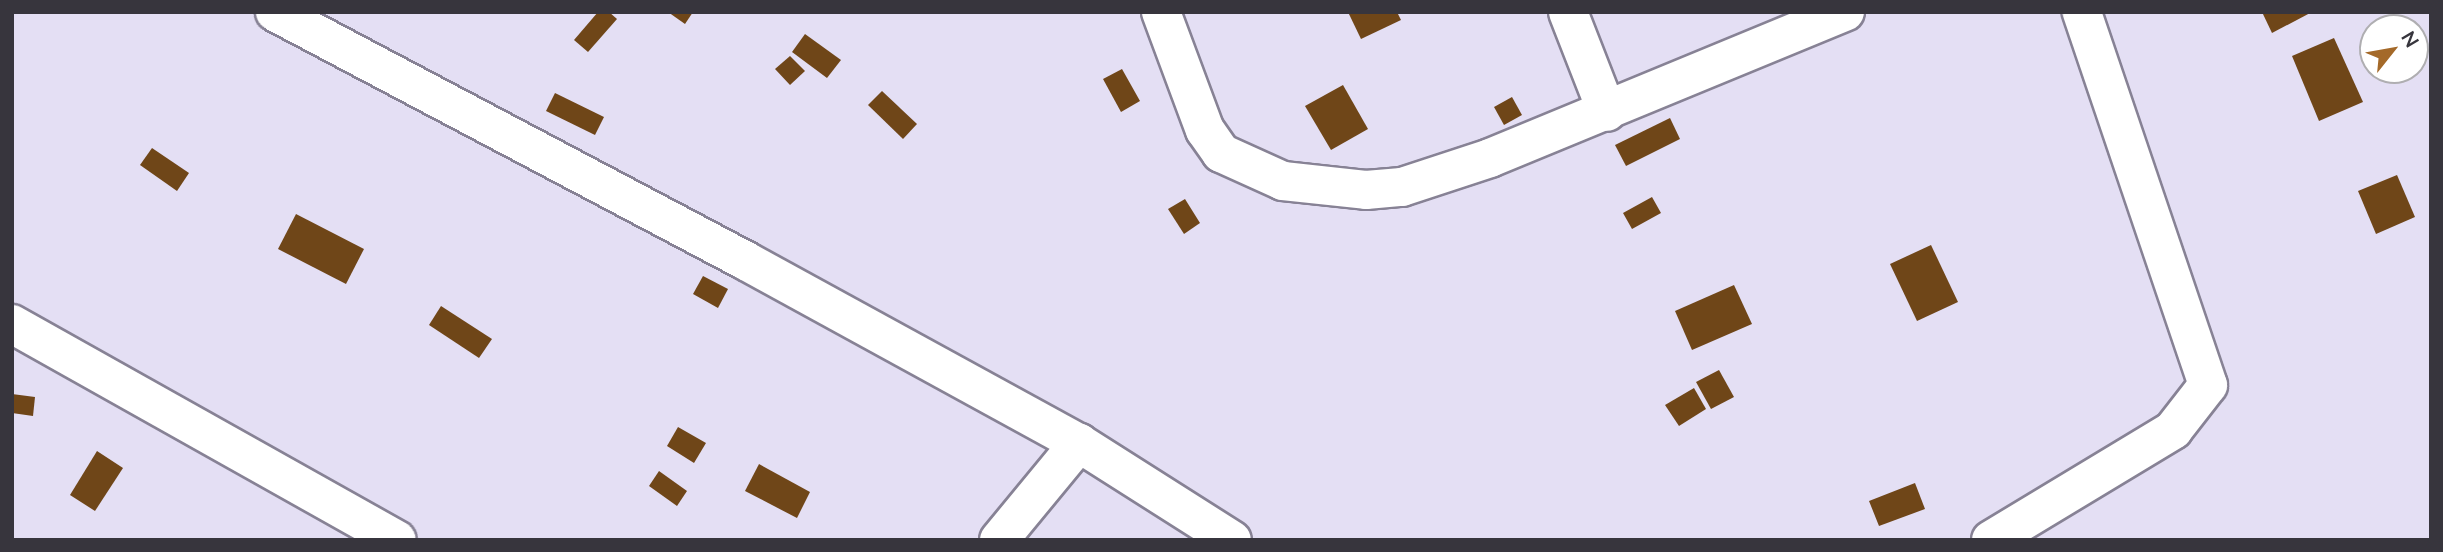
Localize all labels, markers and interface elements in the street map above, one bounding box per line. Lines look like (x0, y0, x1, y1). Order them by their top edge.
north arrow (2359, 14, 2429, 84)
text: N (2397, 27, 2424, 51)

